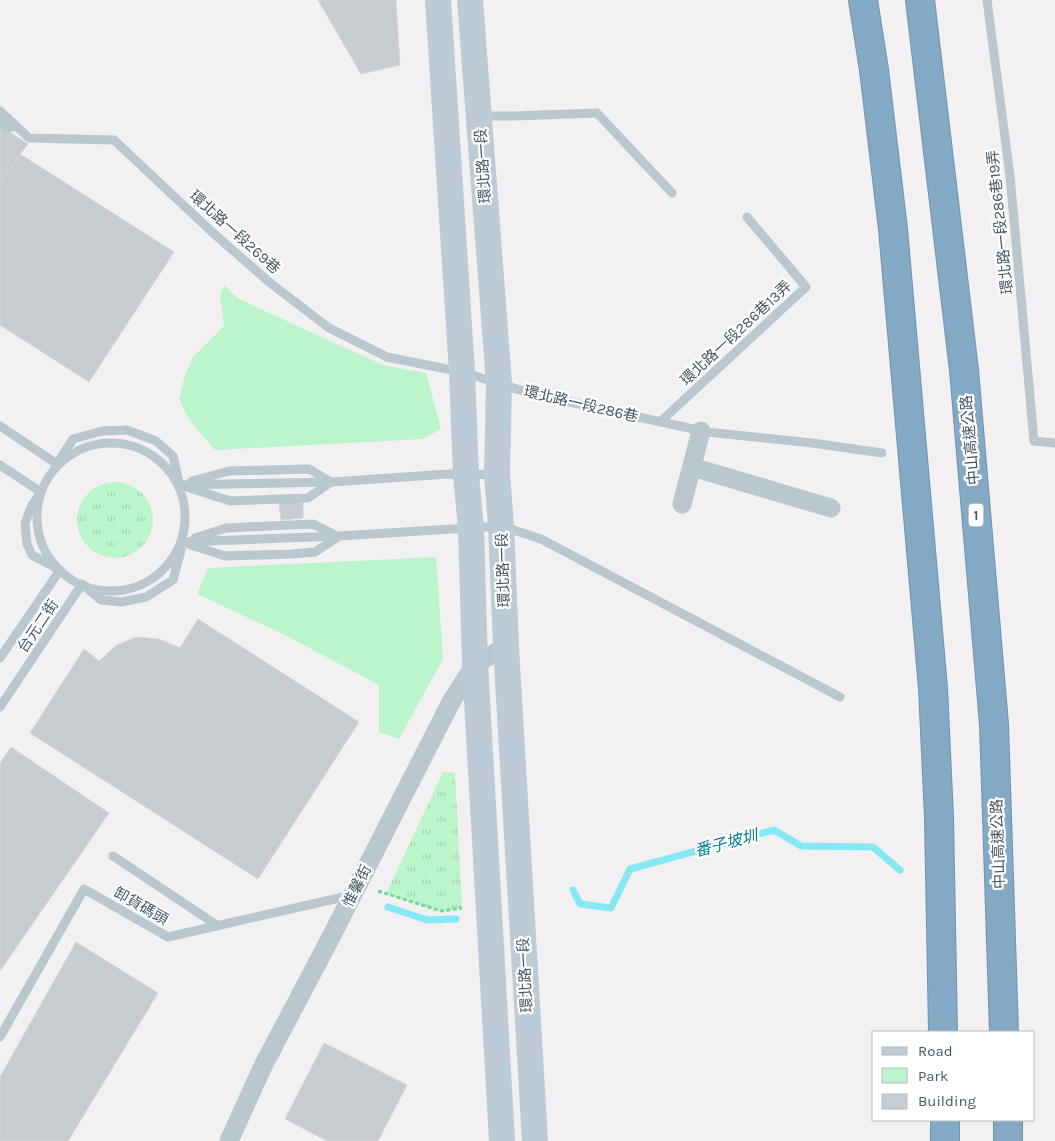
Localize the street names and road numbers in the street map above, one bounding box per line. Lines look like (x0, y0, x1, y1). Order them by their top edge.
street label: 環北路一段 (471, 128, 495, 204)
street label: 環北路一段286巷19弄 (983, 149, 1017, 295)
street label: 環北路一段269巷 (186, 187, 284, 277)
street label: 環北路一段286巷13弄 (677, 277, 795, 389)
street label: 環北路一段286巷 (522, 382, 640, 426)
street label: 中山高速公路 (957, 394, 983, 486)
road number: 1 (968, 504, 984, 526)
street label: 環北路一段 (493, 532, 513, 608)
street label: 台元二街 (14, 596, 62, 656)
street label: 中山高速公路 (987, 799, 1009, 889)
street label: 惟馨街 (339, 862, 375, 910)
street label: 卸貨碼頭 (111, 883, 171, 929)
street label: 環北路一段 (514, 937, 536, 1013)

